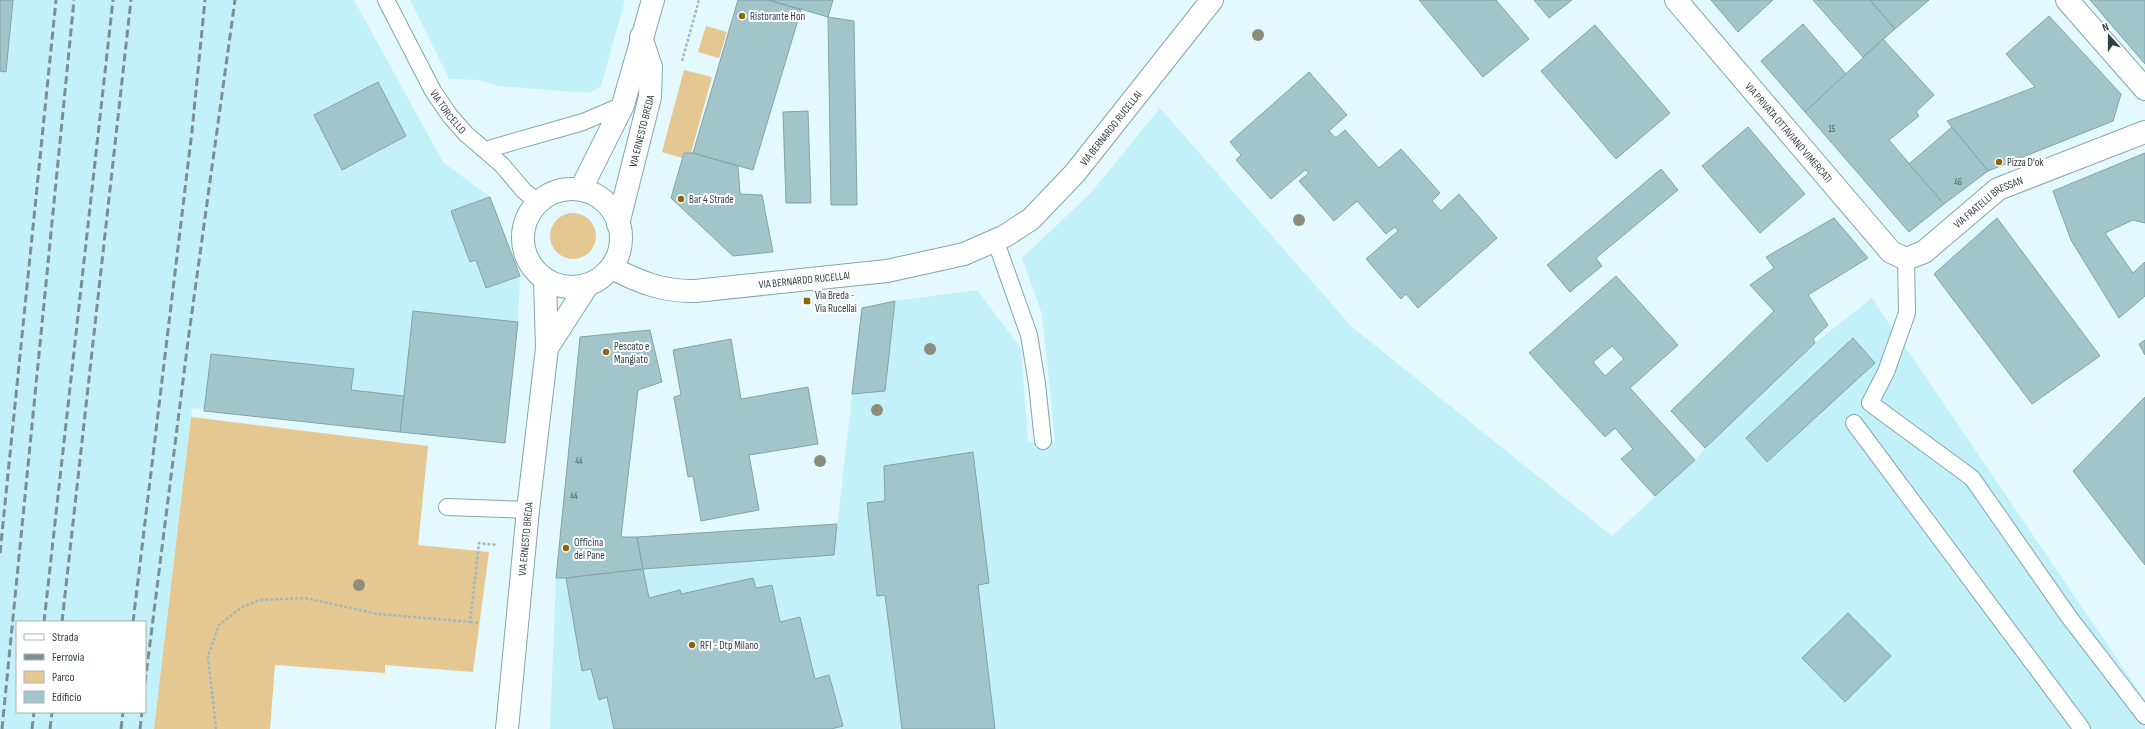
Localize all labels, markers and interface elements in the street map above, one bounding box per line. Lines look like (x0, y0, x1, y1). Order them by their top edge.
place label: Ristorante Hon (750, 10, 806, 23)
marker: Ristorante Hon (737, 11, 747, 21)
north arrow (2089, 16, 2129, 56)
text: N (2101, 20, 2111, 34)
street label: VIA PRIVATA OTTAVIANO VIMERCATI (1742, 80, 1835, 185)
street label: VIA TORCELLO (427, 87, 469, 136)
street label: VIA BERNARDO RUCELLAI (1077, 88, 1145, 168)
street label: VIA ERNESTO BREDA (627, 93, 657, 169)
house number: 15 (1829, 124, 1836, 135)
place label: Pizza D'ok (2007, 156, 2044, 169)
marker: Pizza D'ok (1994, 157, 2004, 167)
street label: VIA FRATELLI BRESSAN (1951, 174, 2025, 231)
house number: 46 (1954, 177, 1962, 188)
place label: Bar 4 Strade (689, 193, 734, 206)
marker: Bar 4 Strade (676, 194, 686, 204)
street label: VIA BERNARDO RUCELLAI (758, 269, 851, 291)
place label: Via Breda - Via Rucellai (815, 289, 857, 315)
marker: Via Breda - Via Rucellai (802, 296, 812, 306)
place label: Pescato e Mangiato (614, 340, 650, 366)
marker: Pescato e Mangiato (601, 347, 611, 357)
house number: 44 (575, 456, 583, 467)
house number: 44 (570, 491, 578, 502)
street label: VIA ERNESTO BREDA (516, 501, 536, 576)
place label: Officina del Pane (574, 536, 605, 562)
marker: Officina del Pane (561, 543, 571, 553)
legend (16, 621, 146, 713)
text: Strada (52, 630, 79, 645)
place label: RFI - Dtp Milano (700, 639, 759, 652)
marker: RFI - Dtp Milano (687, 640, 697, 650)
text: Ferrovia (52, 650, 85, 665)
text: Parco (52, 670, 75, 685)
text: Edificio (52, 690, 81, 705)

